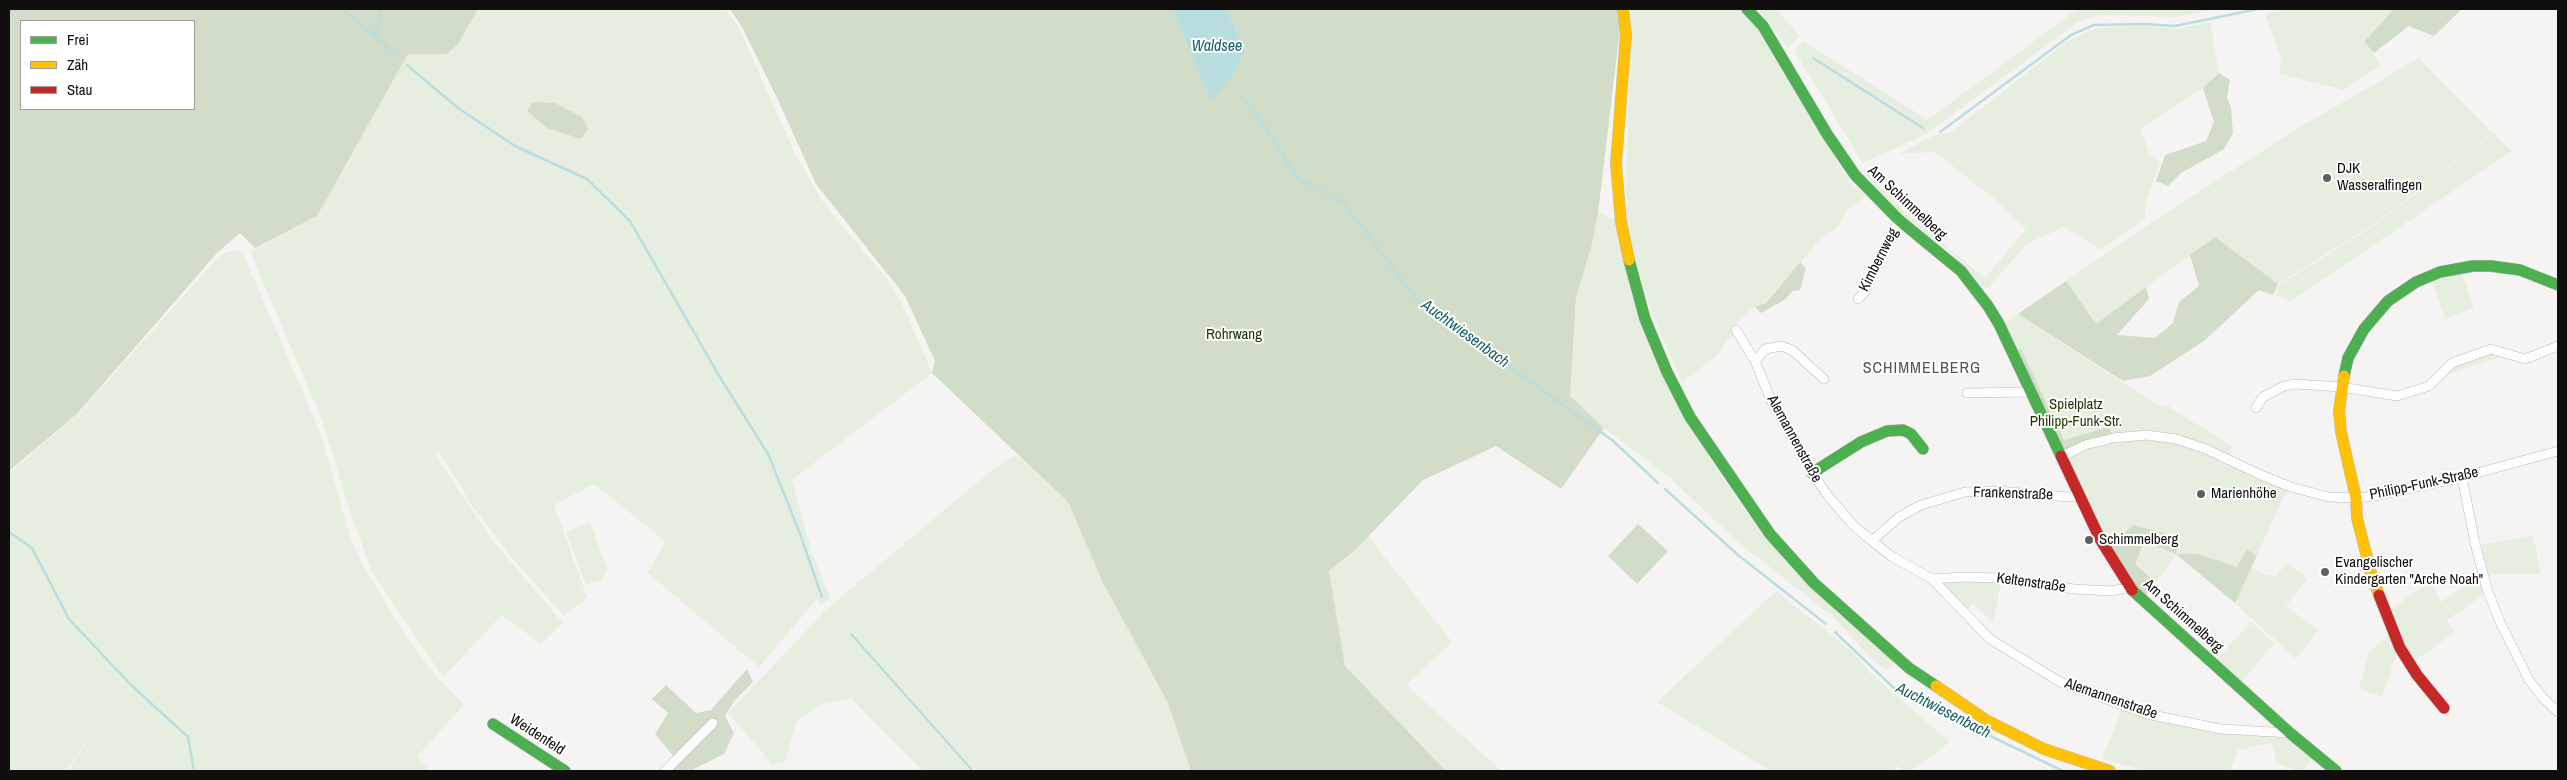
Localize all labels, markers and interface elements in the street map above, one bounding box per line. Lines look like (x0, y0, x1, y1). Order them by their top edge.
legend (20, 20, 195, 110)
text: Frei (67, 29, 89, 50)
water label: Waldsee (1192, 37, 1242, 57)
text: Zäh (67, 54, 88, 75)
text: Stau (67, 79, 92, 100)
place label: DJK Wasseralfingen (2337, 160, 2422, 195)
street label: Am Schimmelberg (1864, 162, 1950, 244)
marker: DJK Wasseralfingen (2321, 172, 2333, 184)
street label: Kimbernweg (1855, 225, 1903, 295)
water label: Auchtwiesenbach (1417, 296, 1513, 372)
park label: Rohrwang (1206, 326, 1262, 344)
district label: SCHIMMELBERG (1861, 359, 1983, 379)
street label: Alemannenstraße (1763, 392, 1825, 486)
park label: Spielplatz Philipp-Funk-Str. (2030, 396, 2122, 431)
street label: Philipp-Funk-Straße (2368, 464, 2480, 504)
street label: Frankenstraße (1973, 484, 2053, 504)
place label: Marienhöhe (2211, 485, 2277, 503)
marker: Marienhöhe (2195, 488, 2207, 500)
place label: Schimmelberg (2099, 531, 2178, 549)
marker: Schimmelberg (2083, 534, 2095, 546)
place label: Evangelischer Kindergarten "Arche Noah" (2335, 554, 2483, 589)
marker: Evangelischer Kindergarten "Arche Noah" (2319, 566, 2331, 578)
street label: Keltenstraße (1995, 569, 2067, 597)
street label: Am Schimmelberg (2139, 575, 2227, 657)
street label: Alemannenstraße (2062, 675, 2160, 723)
water label: Auchtwiesenbach (1893, 679, 1993, 743)
street label: Weidenfeld (506, 711, 568, 759)

